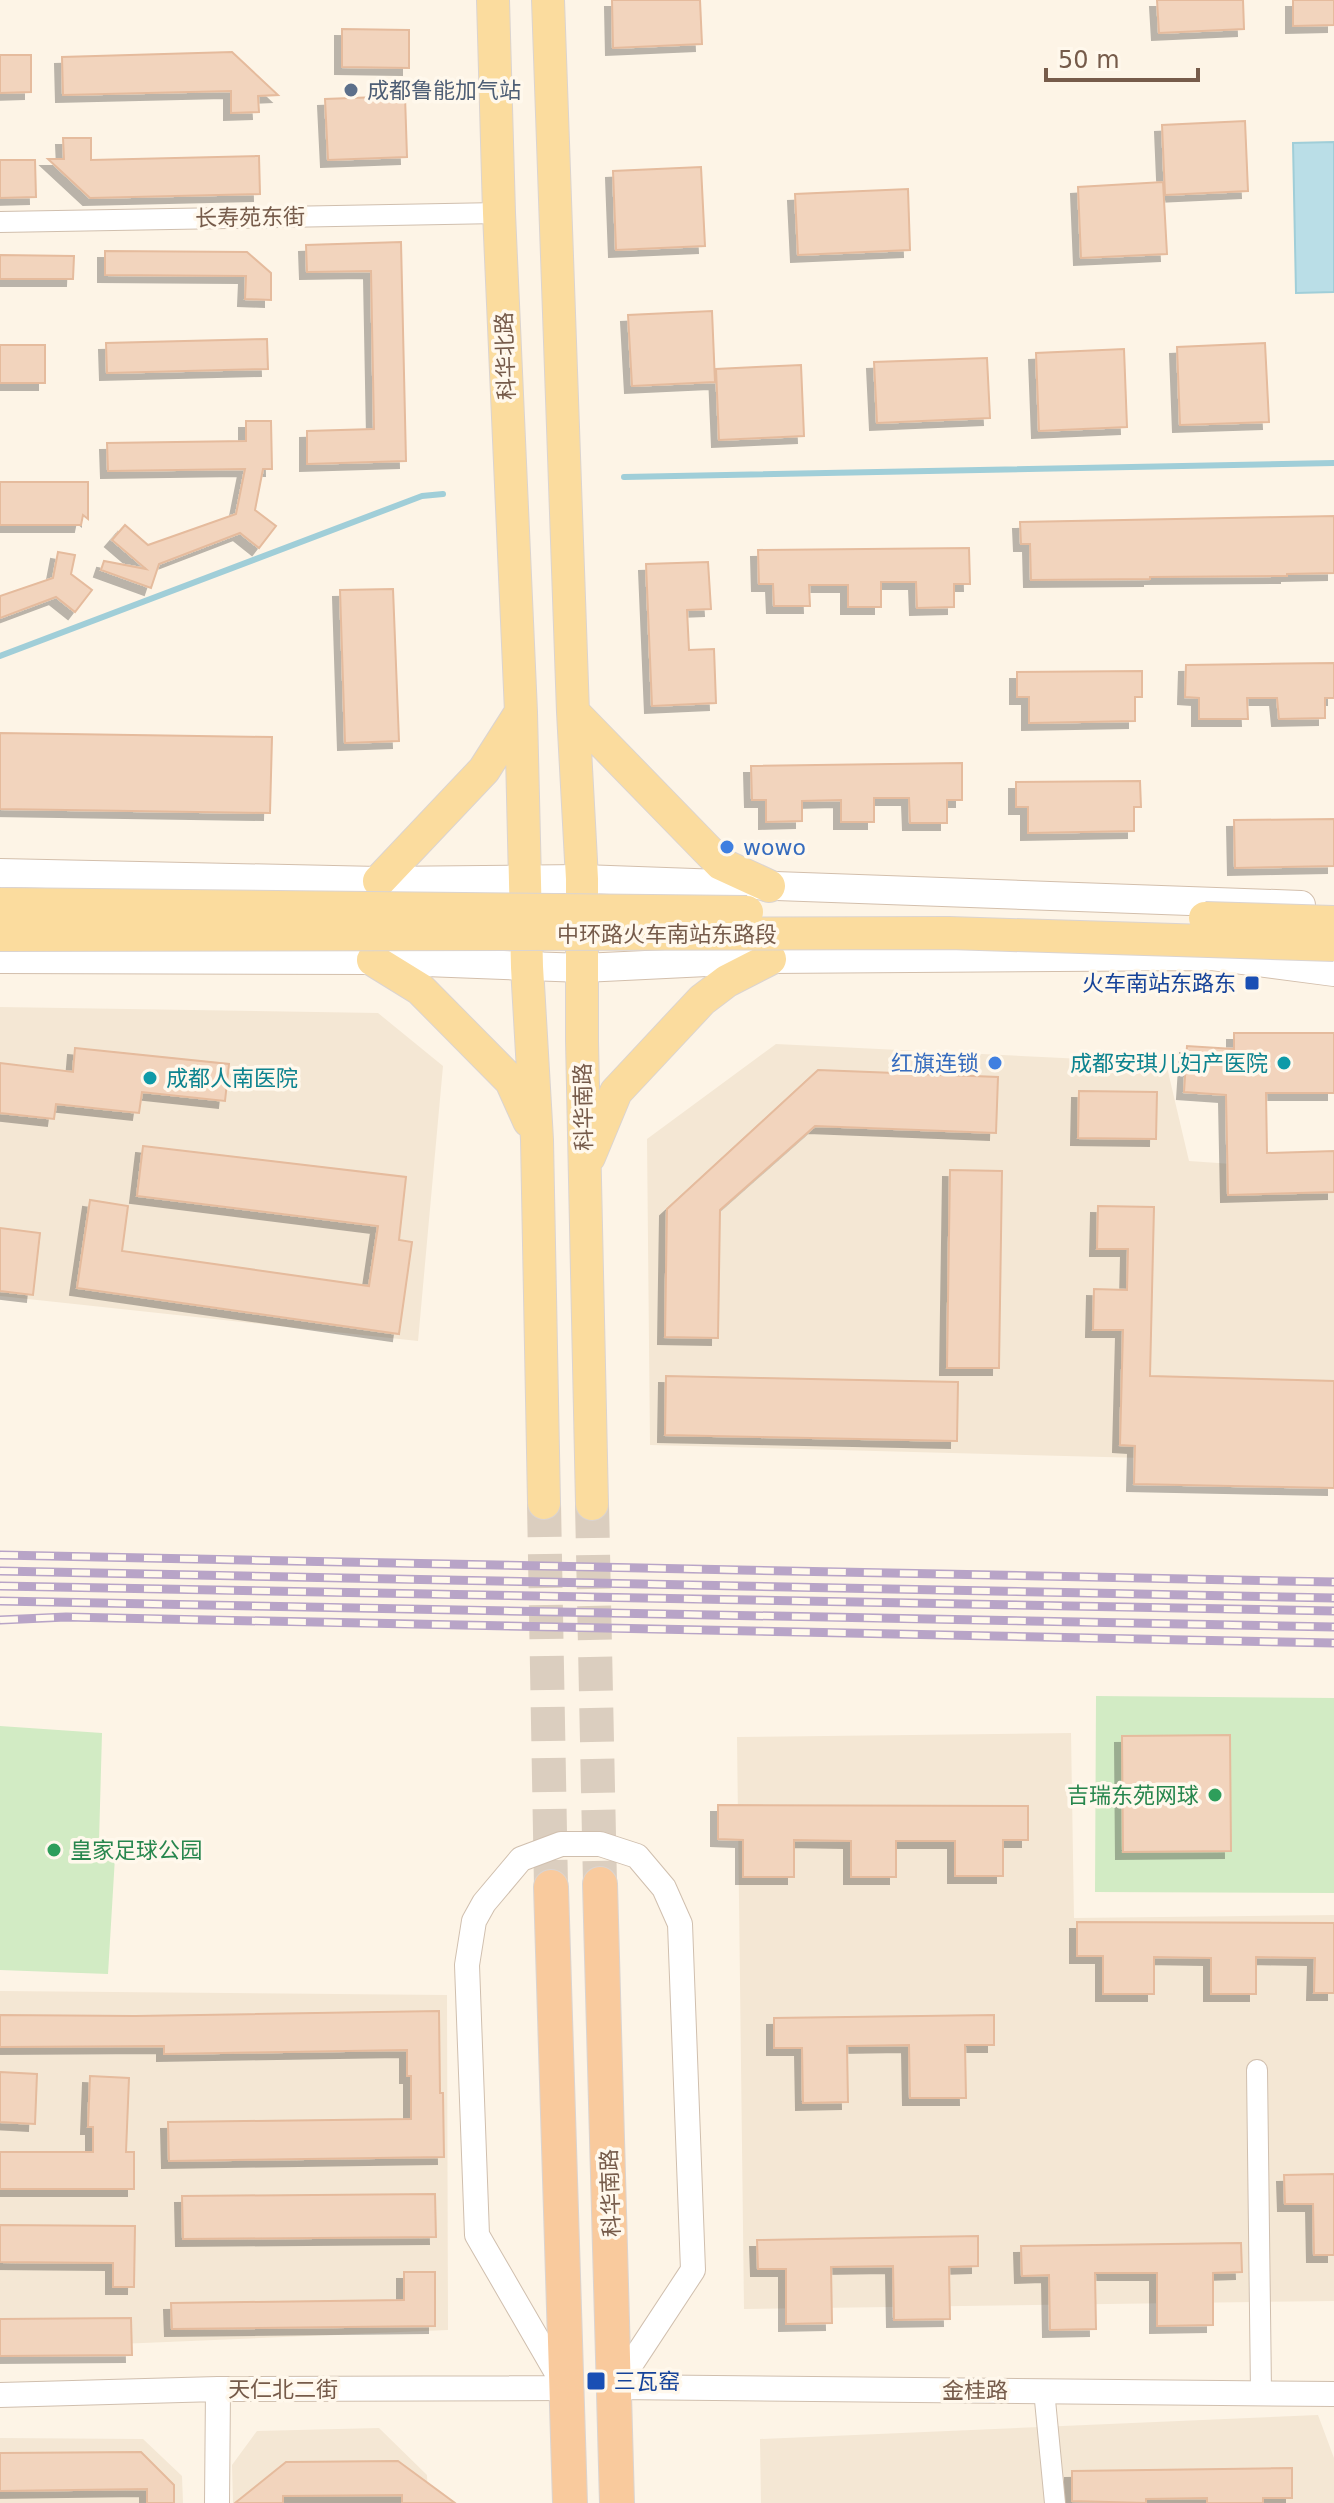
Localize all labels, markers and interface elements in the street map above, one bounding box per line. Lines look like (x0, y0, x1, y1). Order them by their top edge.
scale bar (1046, 32, 1198, 82)
text: 50 m (1058, 46, 1120, 74)
place label: 成都鲁能加气站 (367, 78, 521, 103)
marker: 成都鲁能加气站 (342, 81, 360, 99)
street label: 长寿苑东街 (195, 204, 305, 231)
street label: 科华北路 (491, 312, 520, 400)
place label: wowo (743, 835, 806, 860)
marker: wowo (718, 838, 736, 856)
street label: 中环路火车南站东路段 (557, 922, 777, 947)
place label: 火车南站东路东 (1082, 971, 1236, 996)
marker: 火车南站东路东 (1243, 974, 1261, 992)
place label: 红旗连锁 (891, 1051, 979, 1076)
place label: 成都安琪儿妇产医院 (1070, 1051, 1268, 1076)
marker: 红旗连锁 (986, 1054, 1004, 1072)
marker: 成都安琪儿妇产医院 (1275, 1054, 1293, 1072)
street label: 科华南路 (570, 1063, 597, 1151)
place label: 成都人南医院 (166, 1066, 298, 1091)
marker: 成都人南医院 (141, 1069, 159, 1087)
place label: 吉瑞东苑网球 (1067, 1783, 1199, 1808)
marker: 吉瑞东苑网球 (1206, 1786, 1224, 1804)
place label: 皇家足球公园 (70, 1838, 202, 1863)
marker: 皇家足球公园 (45, 1841, 63, 1859)
street label: 科华南路 (596, 2149, 625, 2237)
place label: 三瓦窑 (614, 2369, 680, 2394)
marker: 三瓦窑 (585, 2370, 607, 2392)
street label: 天仁北二街 (228, 2377, 338, 2402)
street label: 金桂路 (942, 2378, 1008, 2403)

